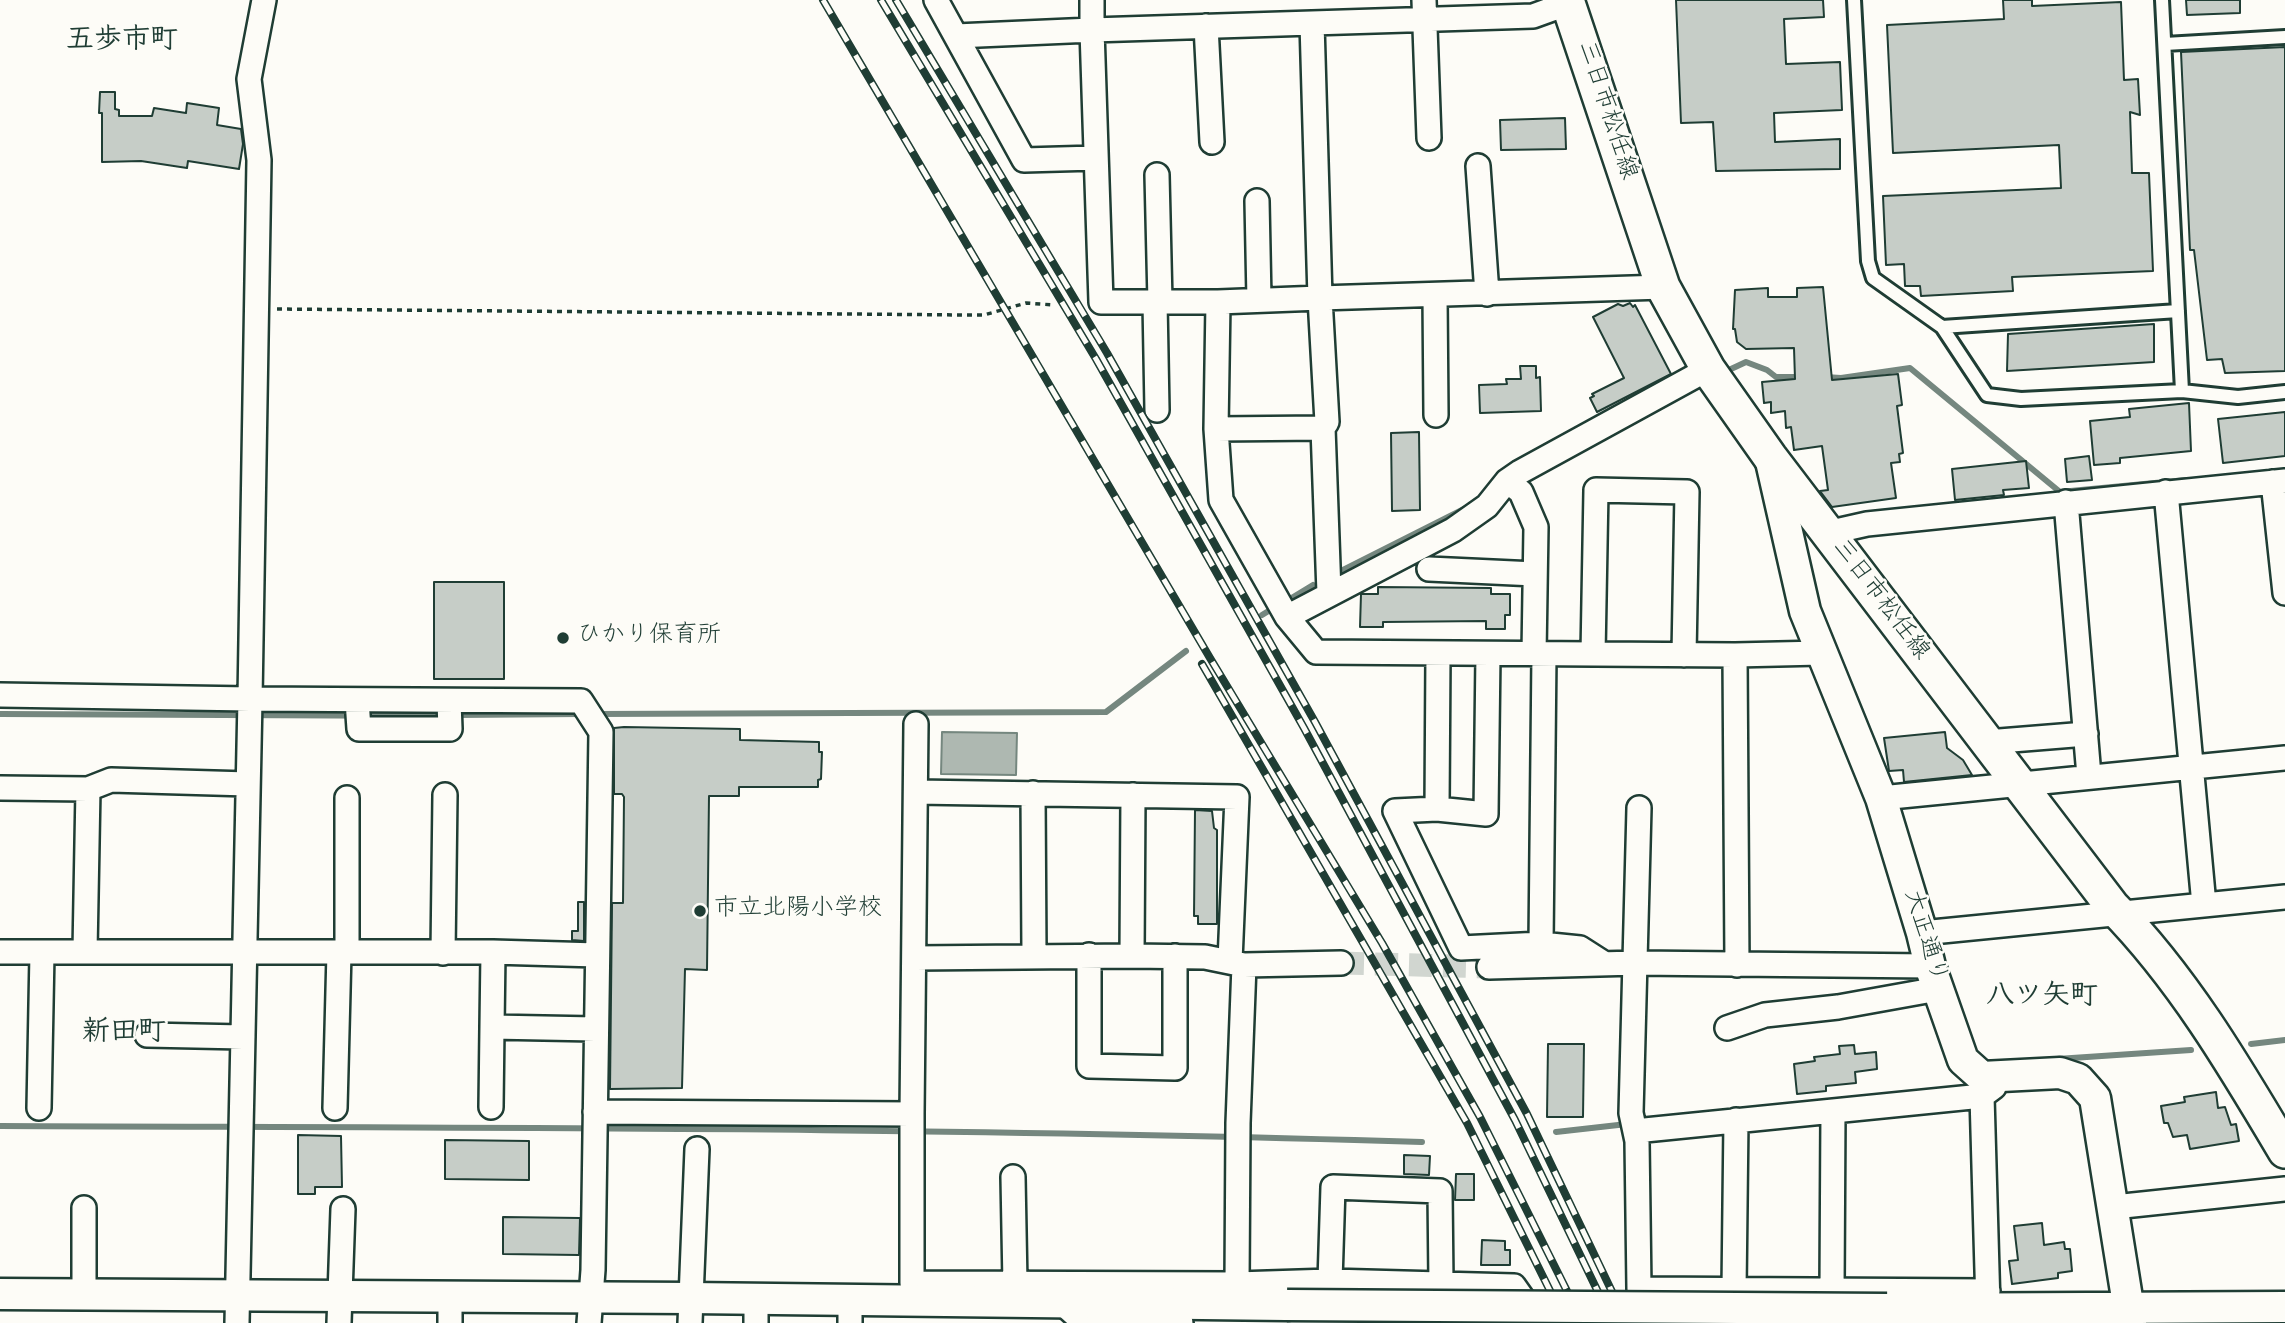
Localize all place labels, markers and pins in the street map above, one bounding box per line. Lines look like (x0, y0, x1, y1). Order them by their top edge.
place label: ひかり保育所 (577, 624, 721, 652)
marker: ひかり保育所 (555, 630, 571, 646)
place label: 市立北陽小学校 (714, 897, 882, 925)
marker: 市立北陽小学校 (692, 903, 708, 919)

